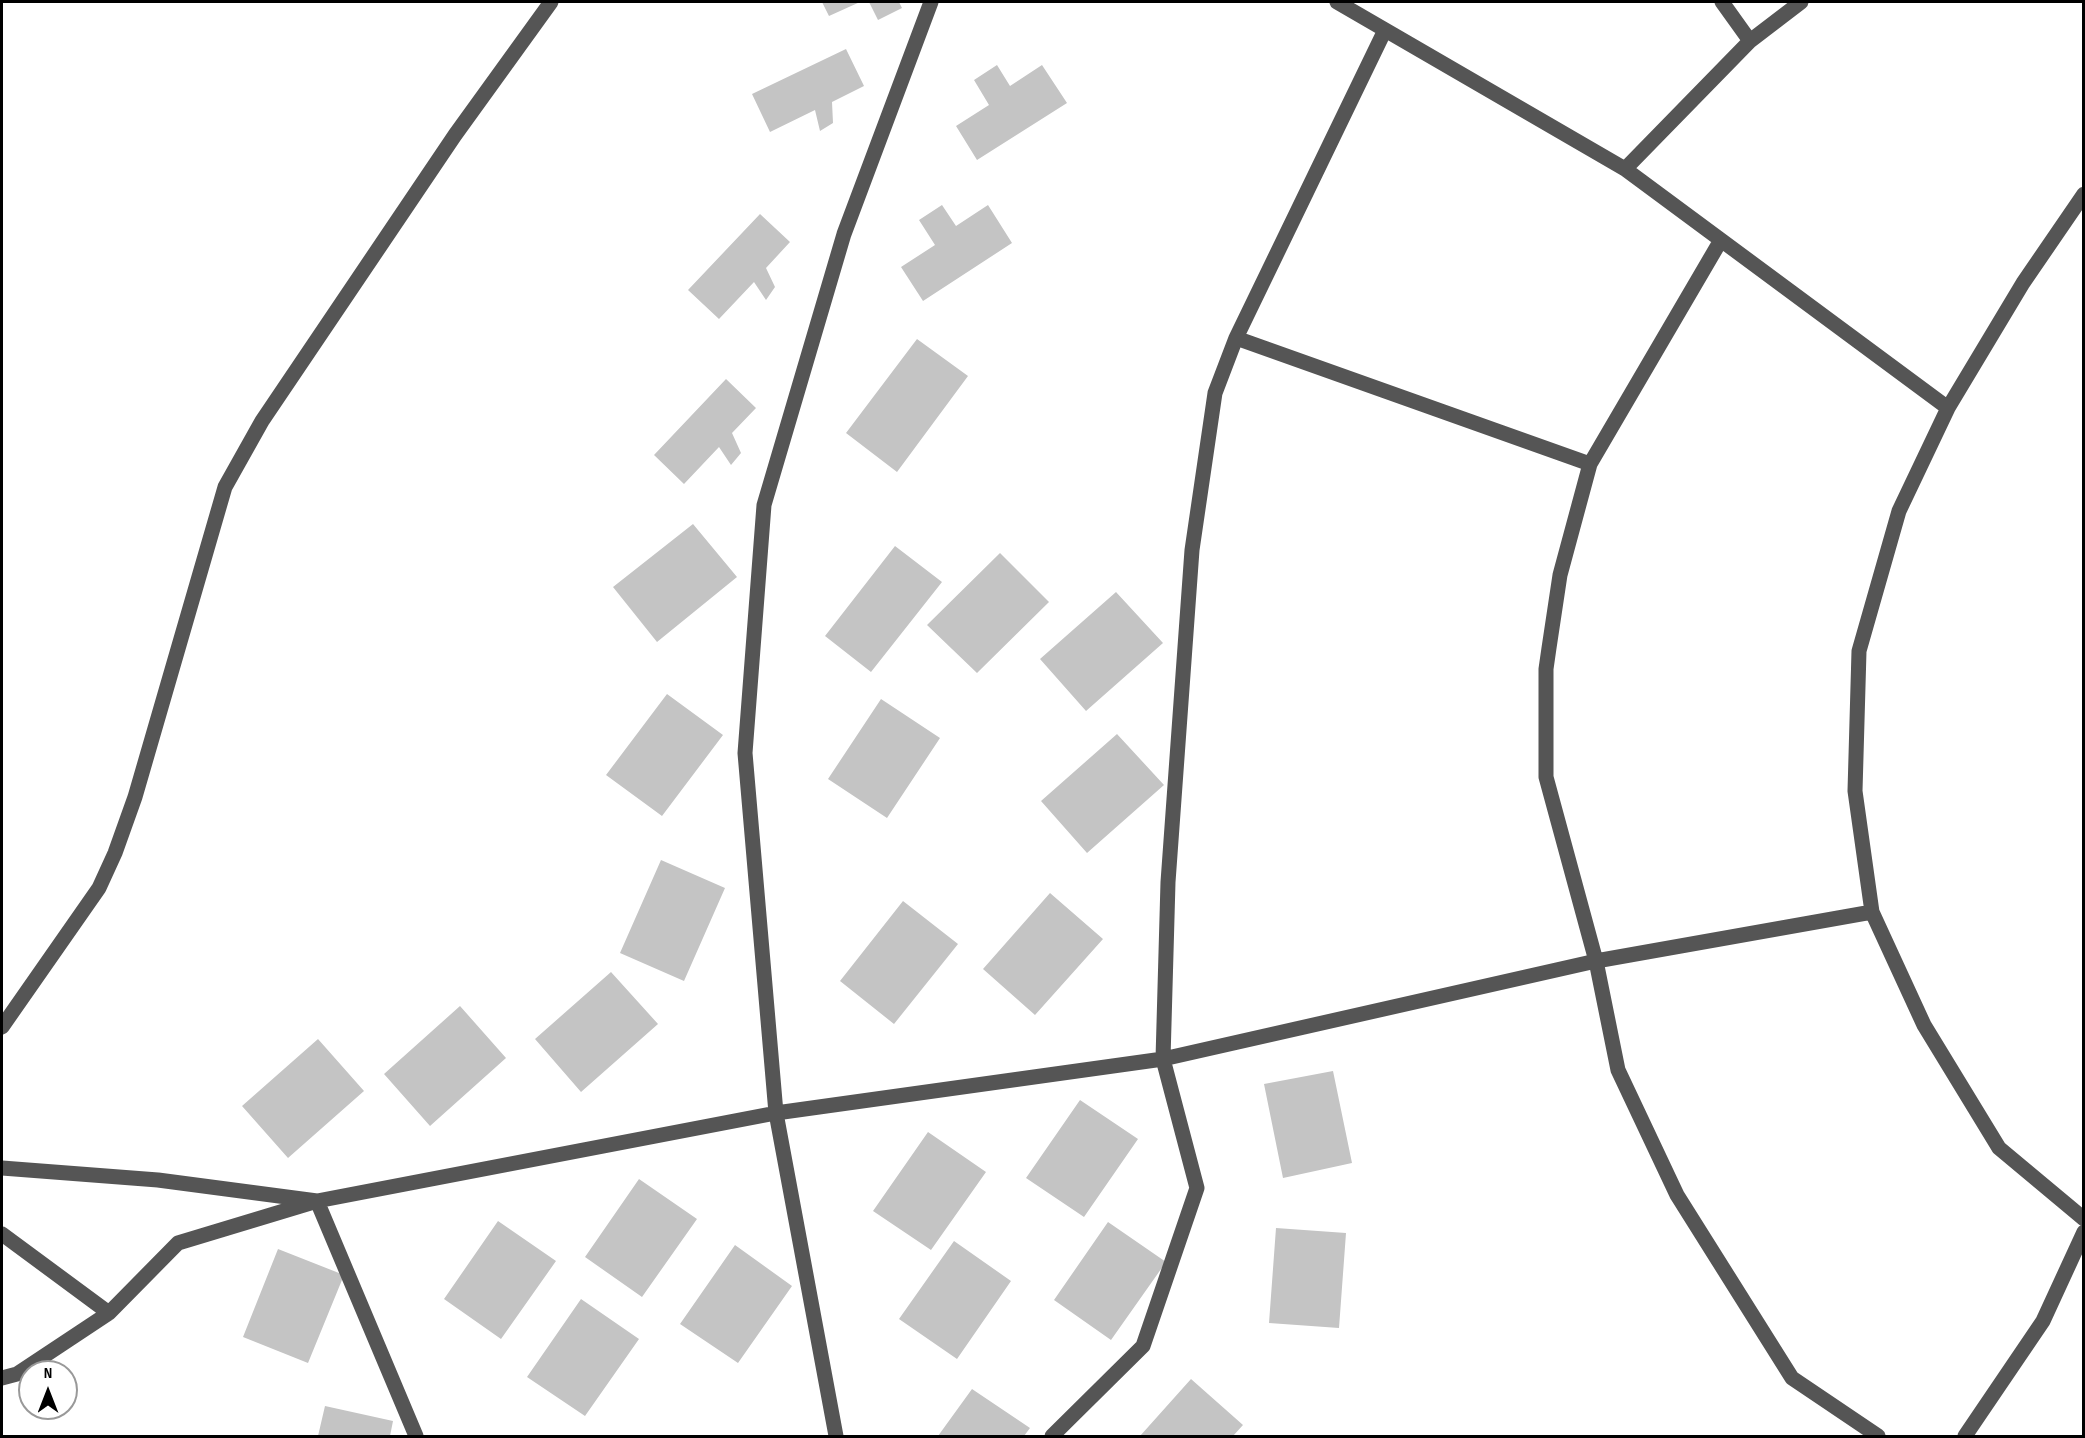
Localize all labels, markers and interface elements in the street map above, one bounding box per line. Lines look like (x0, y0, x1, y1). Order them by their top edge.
north arrow (18, 1360, 78, 1420)
text: N (44, 1364, 52, 1383)

